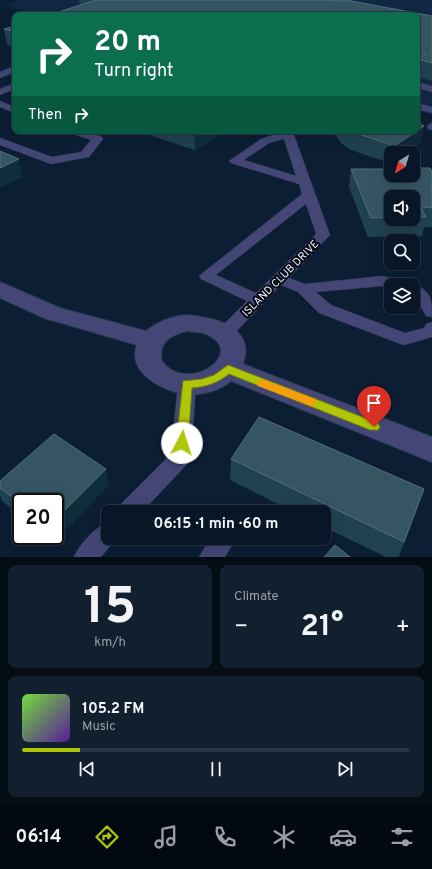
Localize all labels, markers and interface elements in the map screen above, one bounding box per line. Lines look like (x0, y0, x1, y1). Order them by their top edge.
text: 20 m (94, 25, 161, 61)
icon: right (28, 28, 80, 80)
text: Turn right (94, 60, 174, 83)
icon: right (70, 104, 92, 126)
text: Then (28, 106, 62, 125)
north arrow (384, 146, 420, 182)
map controls (384, 146, 420, 314)
button: sound (384, 190, 420, 226)
button: search (384, 234, 420, 270)
street label: ISLAND CLUB DRIVE (239, 237, 322, 320)
button: layers (384, 278, 420, 314)
pin (357, 386, 391, 427)
icon: arrive (363, 392, 385, 414)
position arrow (161, 422, 203, 464)
speed limit sign: 20 (12, 493, 64, 545)
text: 06:15 · 1 min · 60 m (154, 515, 278, 534)
text: 15 (84, 576, 136, 642)
text: Climate (234, 589, 279, 605)
text: 21° (301, 609, 343, 646)
text: − (234, 614, 248, 641)
text: + (396, 614, 410, 641)
text: km/h (94, 635, 126, 651)
text: 105.2 FM (82, 700, 144, 719)
text: Music (82, 719, 116, 735)
icon: previous (76, 758, 98, 780)
icon: pause (205, 758, 227, 780)
icon: next (334, 758, 356, 780)
icon: directions (93, 823, 121, 851)
icon: music (152, 823, 180, 851)
icon: phone (211, 823, 239, 851)
icon: climate (270, 823, 298, 851)
icon: car (329, 823, 357, 851)
icon: filters (388, 823, 416, 851)
text: 06:14 (16, 826, 62, 849)

